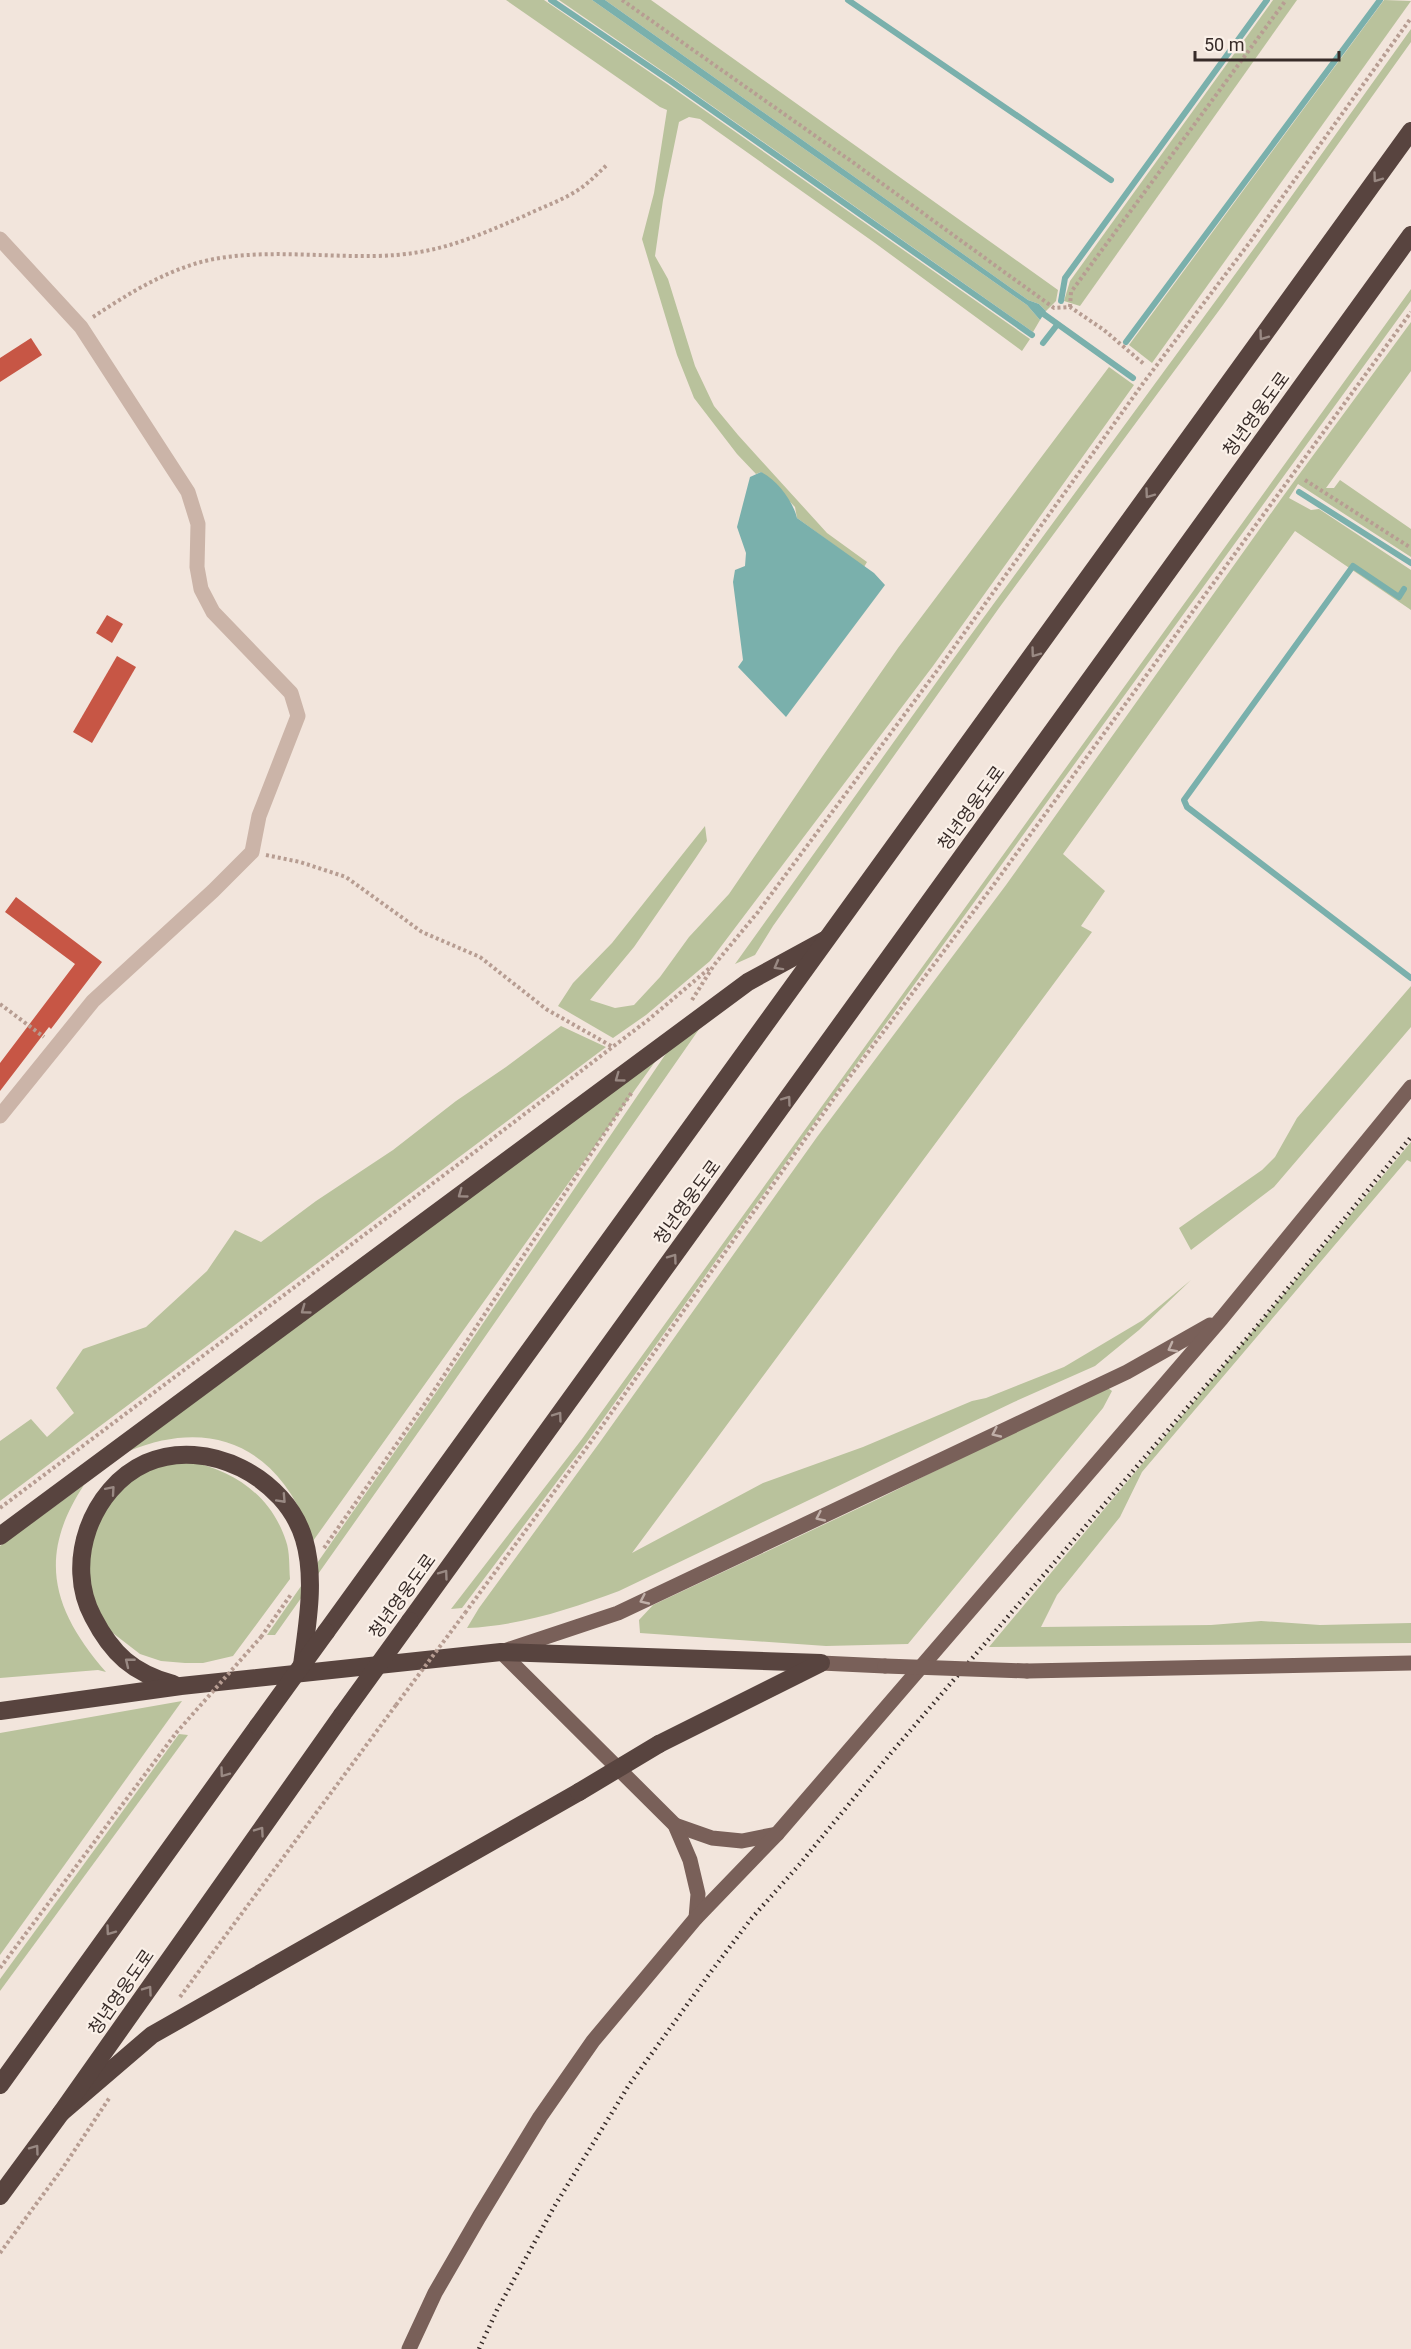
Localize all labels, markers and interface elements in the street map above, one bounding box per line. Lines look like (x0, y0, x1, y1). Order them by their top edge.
scale bar (1195, 24, 1339, 62)
text: 50 m (1204, 34, 1244, 55)
one-way arrow (1373, 171, 1384, 182)
one-way arrow (1259, 330, 1270, 341)
street label: 청년영웅도로 (1218, 368, 1294, 460)
one-way arrow (1145, 488, 1156, 499)
one-way arrow (1031, 646, 1042, 657)
street label: 청년영웅도로 (933, 762, 1009, 854)
one-way arrow (774, 959, 784, 970)
one-way arrow (614, 1071, 625, 1082)
one-way arrow (780, 1095, 791, 1106)
street label: 청년영웅도로 (649, 1156, 725, 1248)
one-way arrow (457, 1187, 468, 1198)
one-way arrow (666, 1253, 677, 1264)
one-way arrow (301, 1303, 312, 1314)
one-way arrow (1167, 1341, 1178, 1352)
one-way arrow (551, 1411, 562, 1422)
one-way arrow (992, 1426, 1003, 1438)
one-way arrow (104, 1486, 115, 1497)
one-way arrow (275, 1492, 286, 1503)
one-way arrow (816, 1509, 827, 1521)
street label: 청년영웅도로 (364, 1550, 440, 1642)
one-way arrow (437, 1569, 448, 1580)
one-way arrow (639, 1593, 650, 1605)
one-way arrow (125, 1659, 136, 1670)
one-way arrow (220, 1767, 231, 1778)
one-way arrow (253, 1826, 264, 1837)
one-way arrow (106, 1925, 117, 1936)
street label: 청년영웅도로 (84, 1945, 158, 2039)
one-way arrow (141, 1985, 152, 1996)
one-way arrow (27, 2144, 38, 2155)

